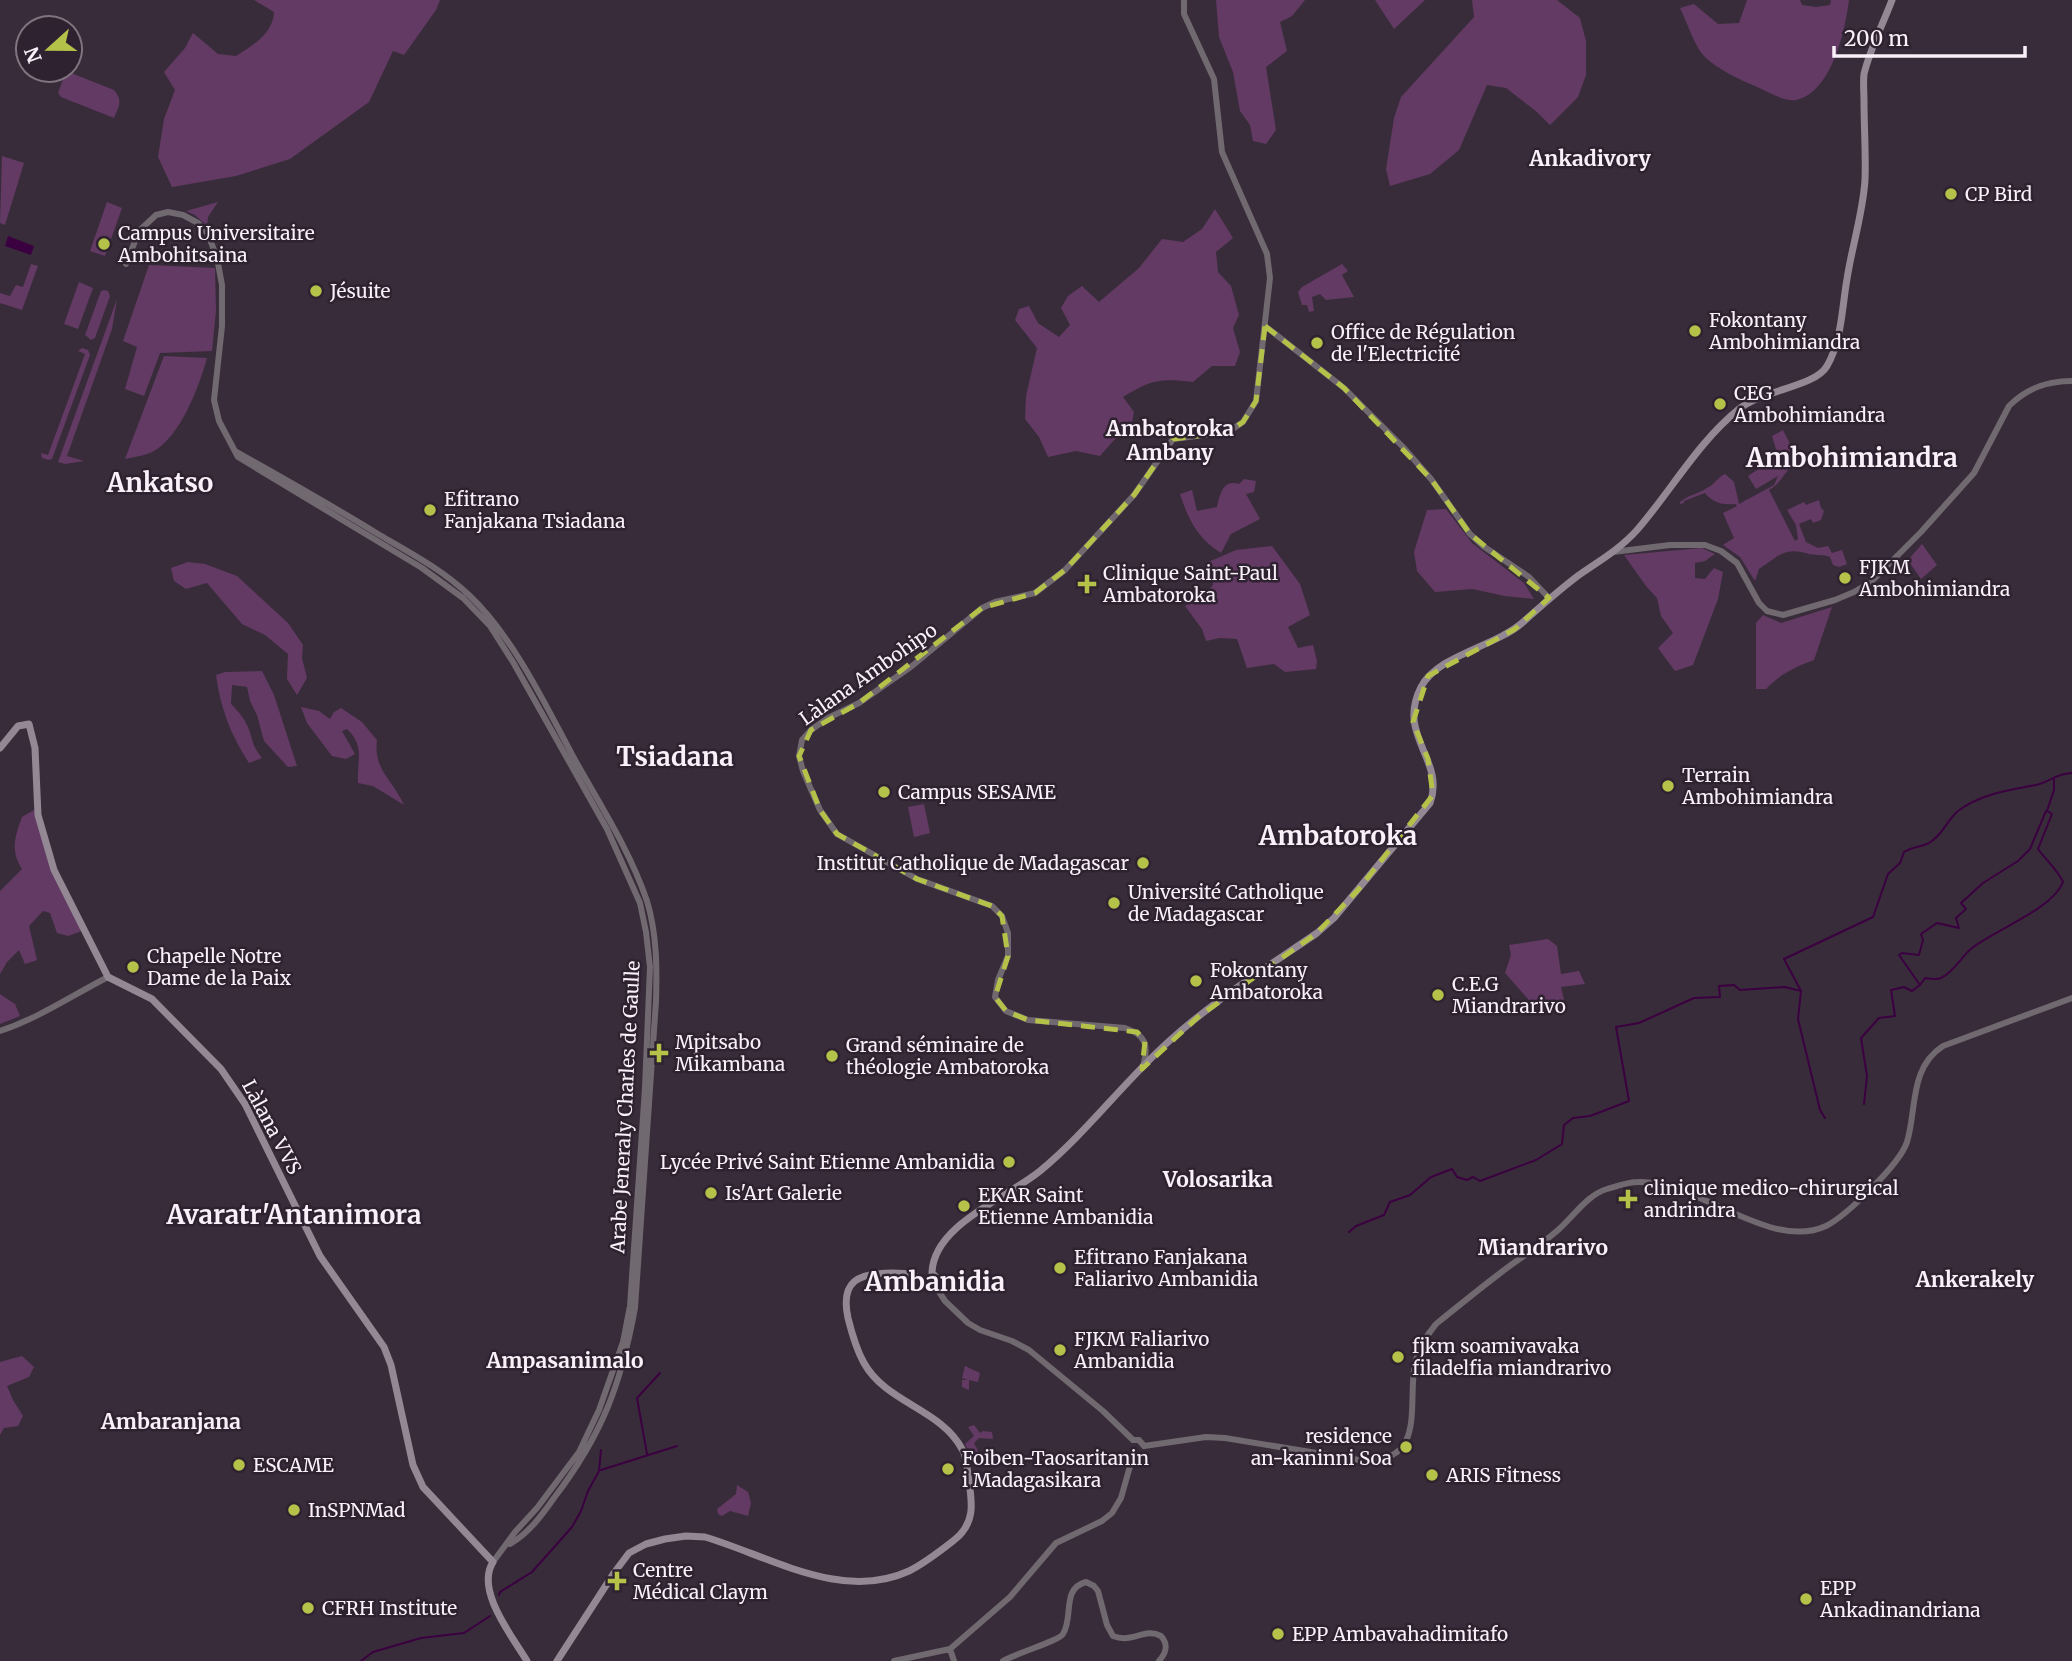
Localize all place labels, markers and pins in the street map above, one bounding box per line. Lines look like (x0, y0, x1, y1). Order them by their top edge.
place label: CP Bird (1965, 182, 2032, 206)
marker: CP Bird (1943, 186, 1959, 202)
place label: Campus Universitaire Ambohitsaina (117, 221, 315, 267)
marker: Campus Universitaire Ambohitsaina (96, 236, 112, 252)
place label: Jésuite (329, 279, 391, 303)
marker: Jésuite (308, 283, 324, 299)
place label: Fokontany Ambohimiandra (1708, 308, 1860, 354)
place label: Office de Régulation de l'Electricité (1331, 320, 1516, 366)
marker: Fokontany Ambohimiandra (1687, 323, 1703, 339)
marker: Office de Régulation de l'Electricité (1309, 335, 1325, 351)
place label: CEG Ambohimiandra (1733, 381, 1885, 427)
marker: CEG Ambohimiandra (1712, 396, 1728, 412)
place label: Efitrano Fanjakana Tsiadana (444, 487, 625, 533)
marker: Efitrano Fanjakana Tsiadana (422, 502, 438, 518)
place label: FJKM Ambohimiandra (1858, 555, 2010, 601)
place label: Clinique Saint-Paul Ambatoroka (1102, 561, 1278, 607)
marker: FJKM Ambohimiandra (1837, 570, 1853, 586)
marker: Clinique Saint-Paul Ambatoroka (1077, 574, 1097, 594)
place label: Terrain Ambohimiandra (1681, 763, 1833, 809)
marker: Terrain Ambohimiandra (1660, 778, 1676, 794)
place label: Campus SESAME (898, 780, 1056, 804)
marker: Campus SESAME (876, 784, 892, 800)
place label: Institut Catholique de Madagascar (817, 851, 1129, 875)
marker: Institut Catholique de Madagascar (1135, 855, 1151, 871)
place label: Université Catholique de Madagascar (1128, 880, 1324, 926)
marker: Université Catholique de Madagascar (1106, 895, 1122, 911)
place label: Chapelle Notre Dame de la Paix (147, 944, 292, 990)
place label: Fokontany Ambatoroka (1209, 958, 1323, 1004)
marker: Chapelle Notre Dame de la Paix (125, 959, 141, 975)
place label: C.E.G Miandrarivo (1452, 972, 1566, 1018)
marker: Fokontany Ambatoroka (1188, 973, 1204, 989)
marker: C.E.G Miandrarivo (1430, 987, 1446, 1003)
place label: Mpitsabo Mikambana (675, 1030, 785, 1076)
place label: Grand séminaire de théologie Ambatoroka (846, 1033, 1049, 1079)
marker: Mpitsabo Mikambana (649, 1043, 669, 1063)
marker: Grand séminaire de théologie Ambatoroka (824, 1048, 840, 1064)
place label: Lycée Privé Saint Etienne Ambanidia (660, 1150, 995, 1174)
marker: Lycée Privé Saint Etienne Ambanidia (1001, 1154, 1017, 1170)
place label: clinique medico-chirurgical andrindra (1644, 1176, 1899, 1222)
place label: Is'Art Galerie (725, 1181, 842, 1205)
place label: EKAR Saint Etienne Ambanidia (978, 1183, 1153, 1229)
marker: Is'Art Galerie (703, 1185, 719, 1201)
marker: clinique medico-chirurgical andrindra (1618, 1189, 1638, 1209)
marker: EKAR Saint Etienne Ambanidia (956, 1198, 972, 1214)
place label: Efitrano Fanjakana Faliarivo Ambanidia (1074, 1245, 1258, 1291)
marker: Efitrano Fanjakana Faliarivo Ambanidia (1052, 1260, 1068, 1276)
place label: FJKM Faliarivo Ambanidia (1073, 1327, 1209, 1373)
place label: fjkm soamivavaka filadelfia miandrarivo (1412, 1334, 1611, 1380)
marker: FJKM Faliarivo Ambanidia (1052, 1342, 1068, 1358)
marker: fjkm soamivavaka filadelfia miandrarivo (1390, 1349, 1406, 1365)
place label: residence an-kaninni Soa (1251, 1424, 1392, 1470)
marker: residence an-kaninni Soa (1398, 1439, 1414, 1455)
place label: Foiben-Taosaritanin i Madagasikara (962, 1446, 1150, 1492)
place label: ESCAME (253, 1453, 334, 1477)
marker: ESCAME (231, 1457, 247, 1473)
marker: Foiben-Taosaritanin i Madagasikara (940, 1461, 956, 1477)
place label: ARIS Fitness (1445, 1463, 1561, 1487)
marker: ARIS Fitness (1424, 1467, 1440, 1483)
place label: InSPNMad (308, 1498, 406, 1522)
marker: InSPNMad (286, 1502, 302, 1518)
place label: Centre Médical Claym (633, 1558, 768, 1604)
marker: Centre Médical Claym (607, 1571, 627, 1591)
place label: EPP Ankadinandriana (1819, 1576, 1981, 1622)
marker: EPP Ankadinandriana (1798, 1591, 1814, 1607)
place label: CFRH Institute (322, 1596, 457, 1620)
marker: CFRH Institute (300, 1600, 316, 1616)
place label: EPP Ambavahadimitafo (1292, 1622, 1508, 1646)
marker: EPP Ambavahadimitafo (1270, 1626, 1286, 1642)

